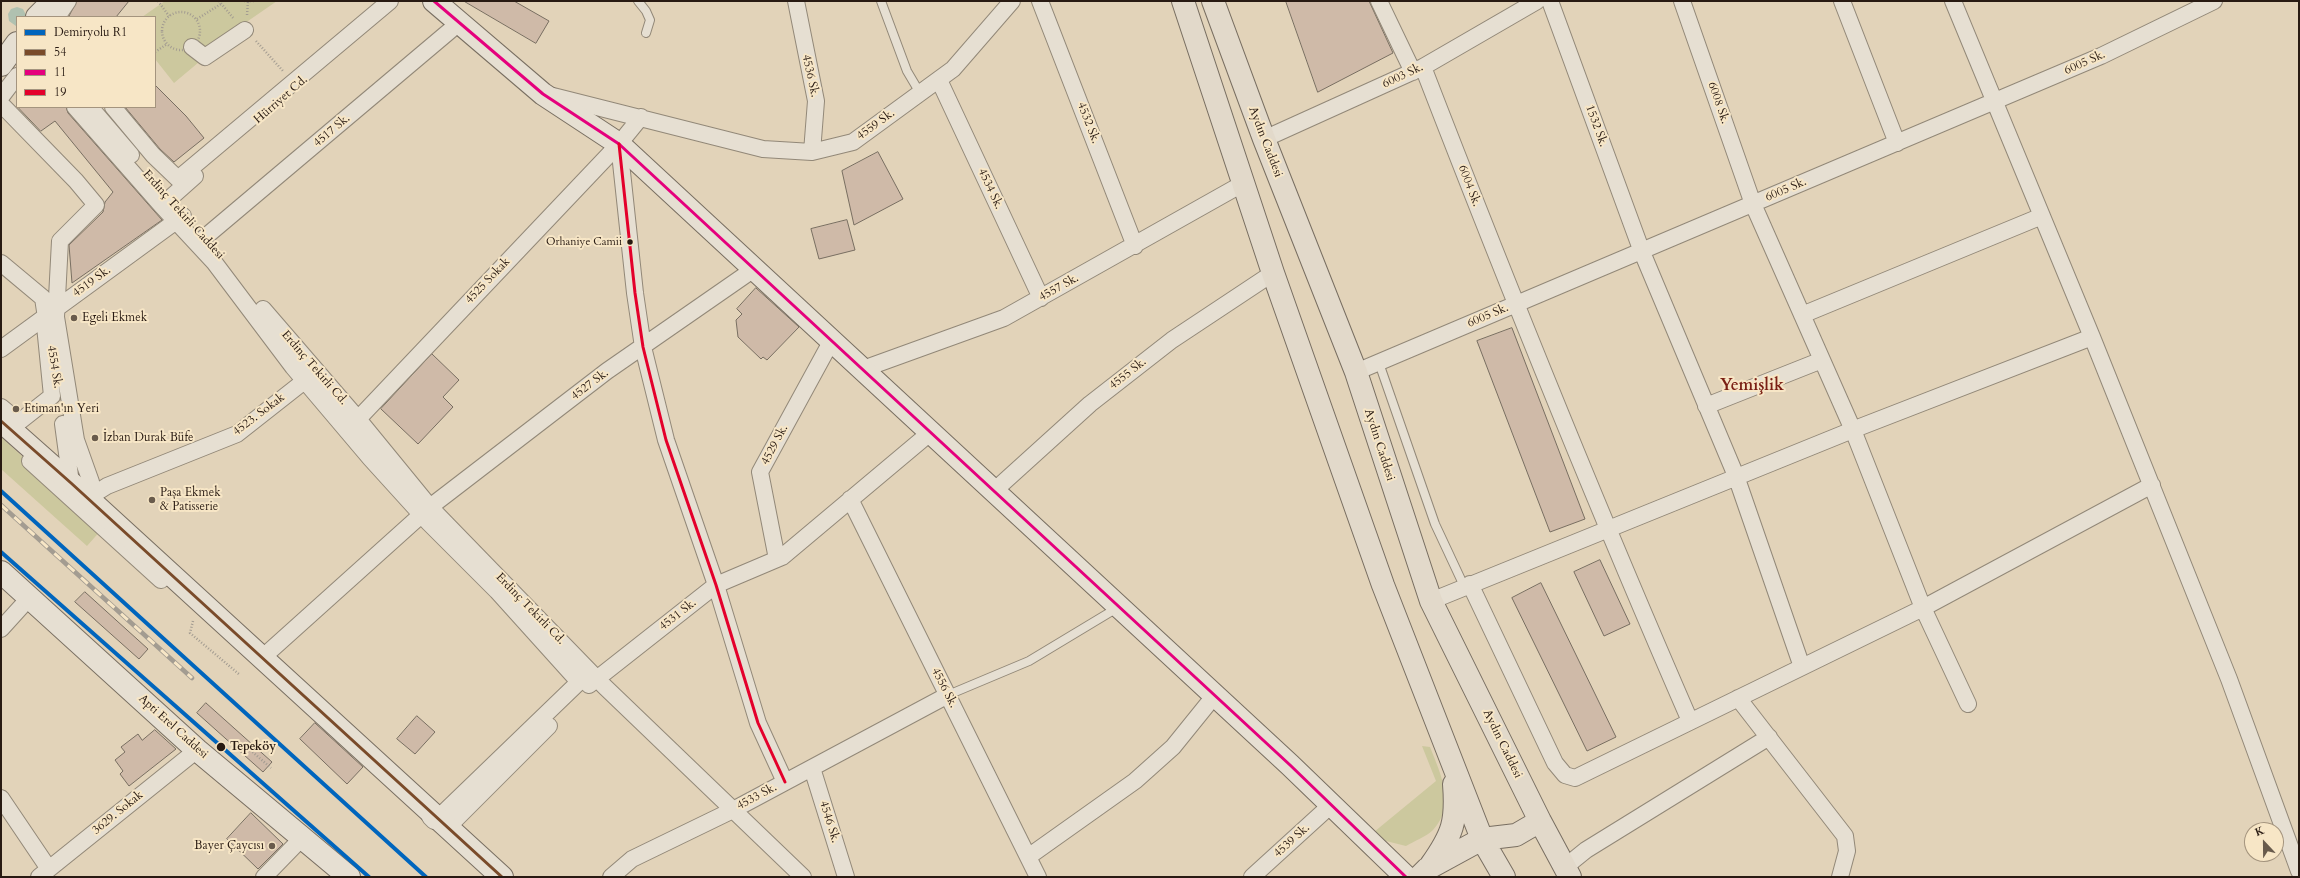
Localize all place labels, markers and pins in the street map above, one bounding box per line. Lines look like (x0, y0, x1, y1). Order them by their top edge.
place label: Orhaniye Camii (546, 235, 622, 249)
marker: Orhaniye Camii (625, 237, 635, 247)
place label: Egeli Ekmek (82, 311, 147, 325)
marker: Egeli Ekmek (69, 313, 79, 323)
place label: Etiman'ın Yeri (24, 402, 99, 416)
marker: Etiman'ın Yeri (11, 404, 21, 414)
place label: İzban Durak Büfe (103, 431, 194, 445)
marker: İzban Durak Büfe (90, 433, 100, 443)
place label: Paşa Ekmek & Patisserie (160, 486, 221, 514)
marker: Paşa Ekmek & Patisserie (147, 495, 157, 505)
place label: Tepeköy (230, 740, 276, 754)
marker: Tepeköy (215, 741, 227, 753)
place label: Bayer Çaycısı (194, 839, 264, 853)
marker: Bayer Çaycısı (267, 841, 277, 851)

